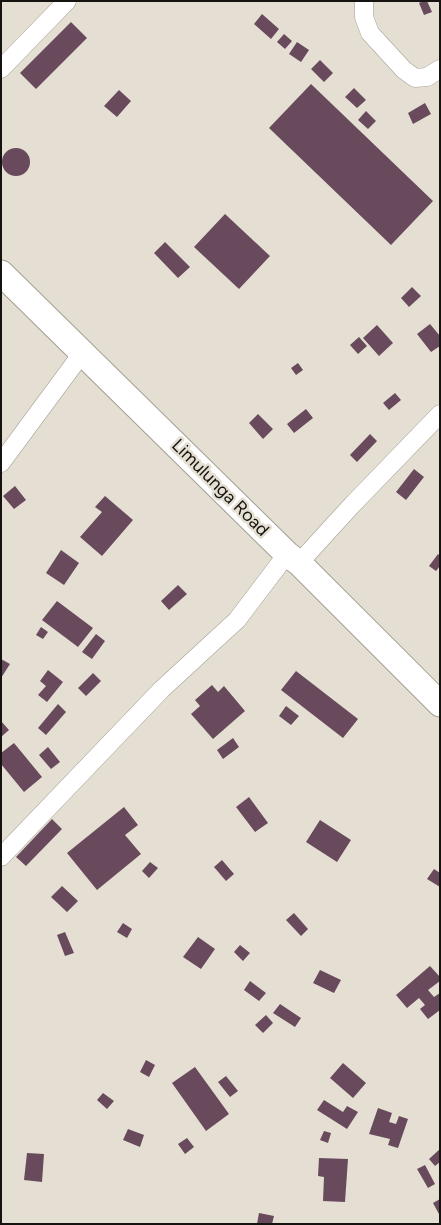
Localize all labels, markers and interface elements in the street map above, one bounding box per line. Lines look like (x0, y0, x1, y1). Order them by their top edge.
street label: Limulunga Road (167, 435, 273, 541)

